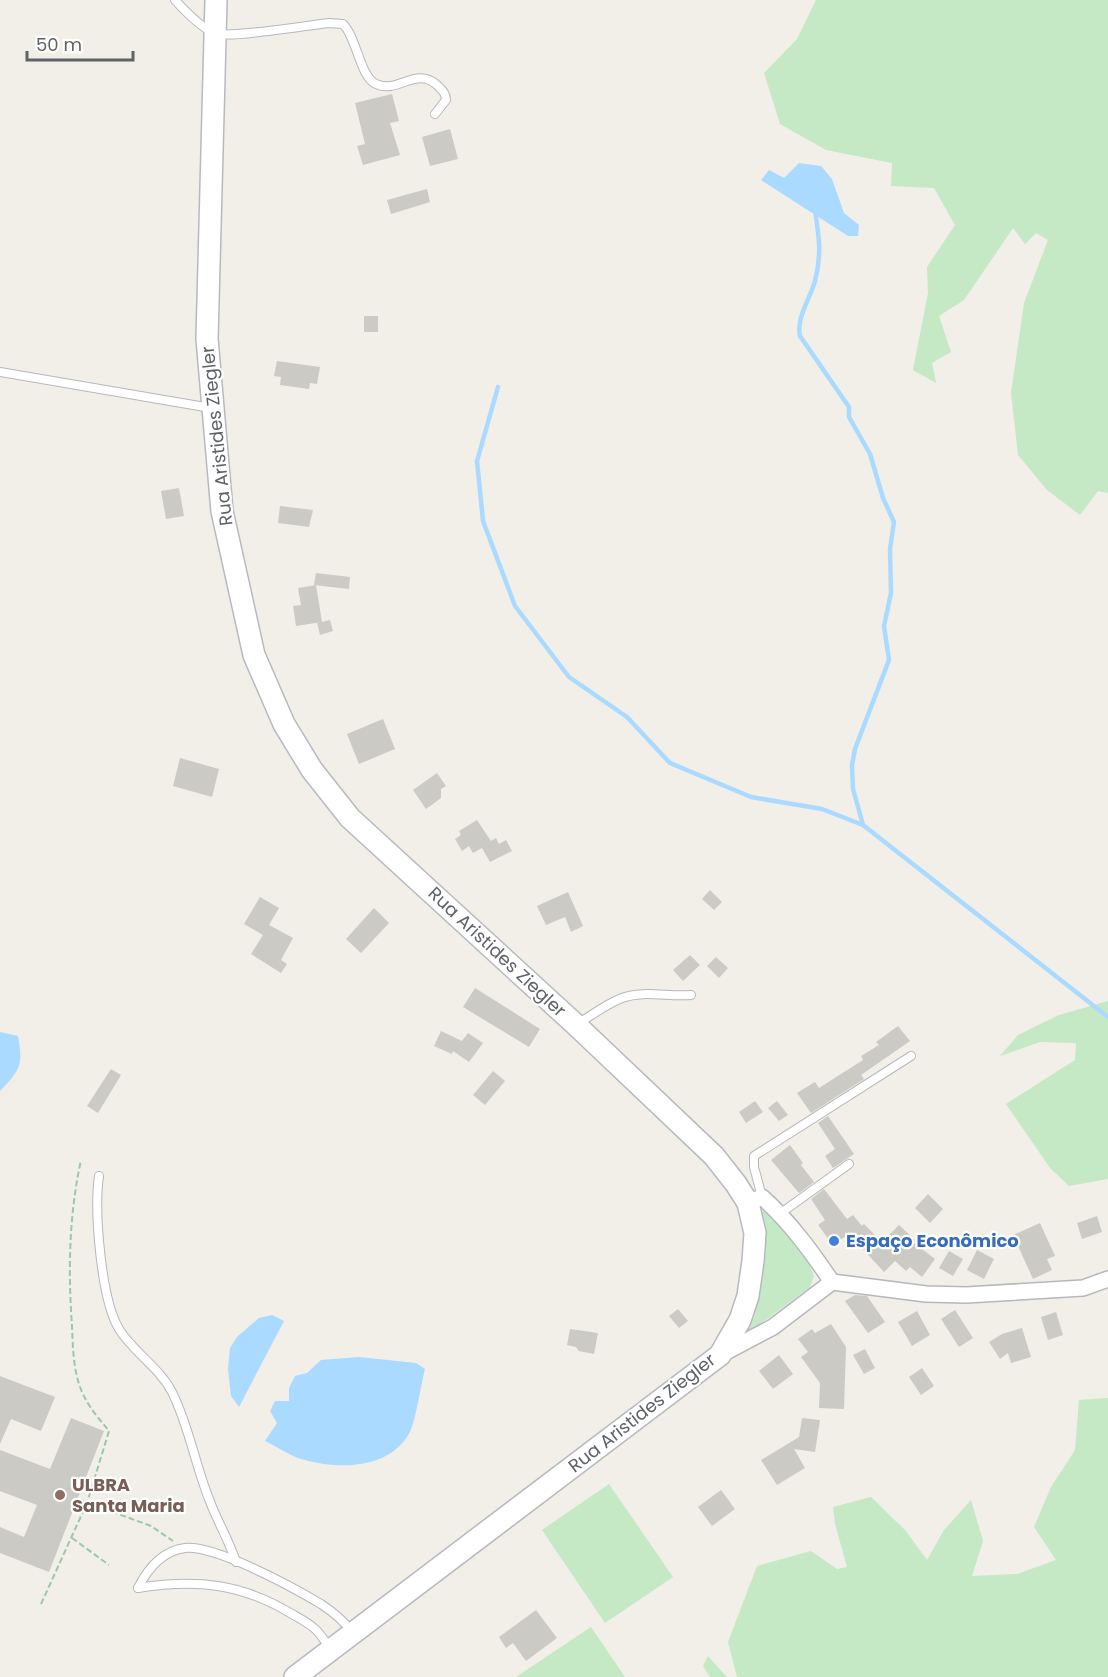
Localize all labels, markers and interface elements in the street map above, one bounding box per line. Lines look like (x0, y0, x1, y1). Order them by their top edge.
scale bar (27, 24, 134, 62)
text: 50 m (36, 32, 82, 57)
street label: Rua Aristides Ziegler (195, 345, 238, 527)
street label: Rua Aristides Ziegler (423, 881, 572, 1022)
place label: Espaço Econômico (846, 1228, 1019, 1253)
marker: Espaço Econômico (827, 1234, 841, 1248)
street label: Rua Aristides Ziegler (563, 1347, 721, 1478)
place label: ULBRA Santa Maria (72, 1472, 185, 1518)
marker: ULBRA Santa Maria (53, 1488, 67, 1502)

